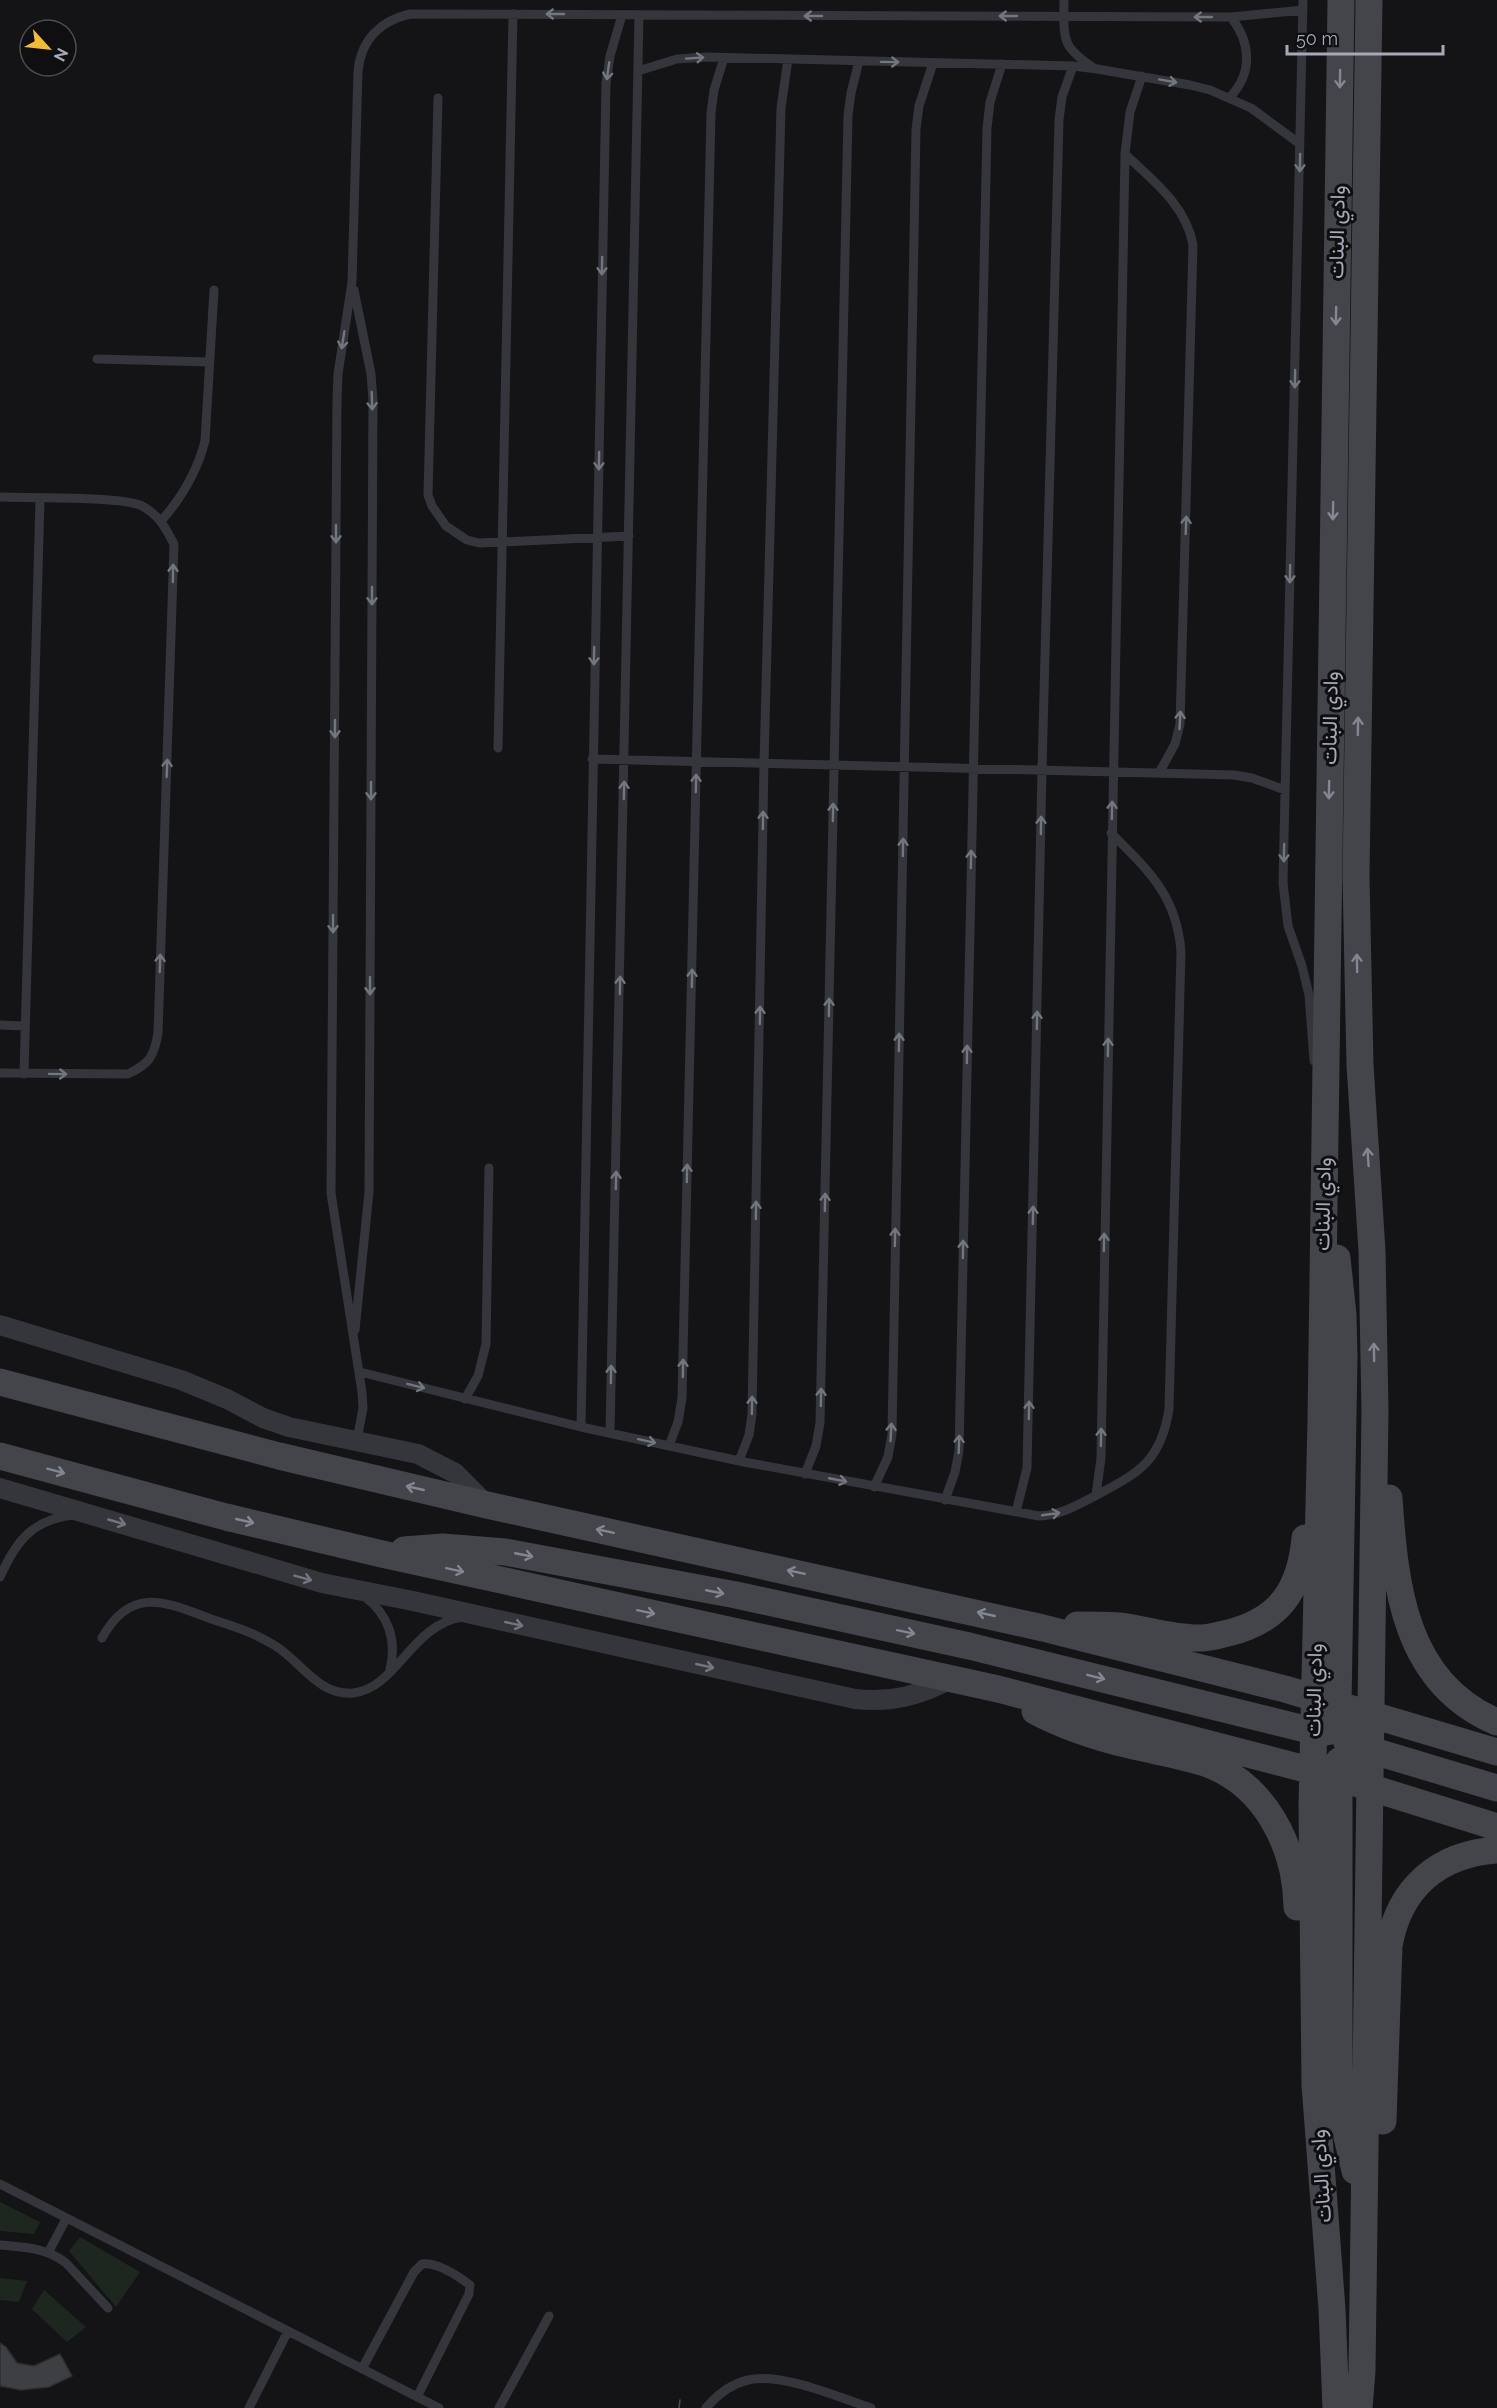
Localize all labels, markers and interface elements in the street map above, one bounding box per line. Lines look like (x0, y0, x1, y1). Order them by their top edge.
one-way arrow (545, 8, 565, 20)
one-way arrow (803, 10, 823, 22)
one-way arrow (998, 11, 1018, 22)
one-way arrow (1193, 11, 1213, 23)
north arrow (18, 18, 78, 78)
scale bar (1287, 18, 1443, 56)
text: 50 m (1296, 28, 1338, 49)
text: N (50, 45, 72, 64)
one-way arrow (684, 52, 704, 63)
one-way arrow (879, 56, 899, 68)
one-way arrow (602, 61, 613, 81)
one-way arrow (1334, 69, 1346, 89)
one-way arrow (1157, 75, 1177, 86)
one-way arrow (1294, 153, 1305, 173)
street label: وادي البنات (1323, 185, 1355, 279)
one-way arrow (597, 256, 608, 276)
one-way arrow (1330, 306, 1342, 326)
one-way arrow (338, 329, 349, 349)
one-way arrow (1289, 369, 1300, 389)
one-way arrow (367, 391, 378, 411)
one-way arrow (593, 451, 604, 471)
one-way arrow (1327, 501, 1339, 521)
one-way arrow (1180, 516, 1191, 536)
one-way arrow (330, 524, 342, 544)
one-way arrow (168, 563, 179, 583)
one-way arrow (1285, 564, 1296, 584)
one-way arrow (366, 586, 378, 606)
one-way arrow (589, 645, 600, 665)
street label: وادي البنات (1316, 671, 1348, 765)
one-way arrow (1175, 710, 1186, 730)
one-way arrow (1353, 716, 1364, 736)
one-way arrow (329, 719, 340, 739)
one-way arrow (161, 758, 173, 778)
one-way arrow (690, 774, 702, 794)
one-way arrow (618, 780, 630, 800)
one-way arrow (1323, 780, 1335, 800)
one-way arrow (365, 781, 377, 801)
one-way arrow (1106, 801, 1118, 821)
one-way arrow (828, 803, 839, 823)
one-way arrow (757, 810, 769, 830)
one-way arrow (1035, 816, 1046, 836)
one-way arrow (897, 837, 909, 857)
one-way arrow (1278, 843, 1290, 863)
one-way arrow (966, 849, 977, 869)
one-way arrow (327, 914, 339, 934)
one-way arrow (155, 953, 166, 973)
one-way arrow (1351, 953, 1363, 973)
one-way arrow (686, 969, 698, 989)
one-way arrow (614, 975, 626, 995)
one-way arrow (364, 976, 376, 996)
one-way arrow (823, 998, 835, 1018)
one-way arrow (754, 1005, 765, 1025)
one-way arrow (1031, 1011, 1042, 1031)
one-way arrow (893, 1032, 905, 1052)
one-way arrow (1102, 1038, 1113, 1058)
one-way arrow (962, 1044, 973, 1064)
one-way arrow (48, 1068, 68, 1080)
one-way arrow (1362, 1148, 1373, 1168)
street label: وادي البنات (1309, 1157, 1341, 1251)
one-way arrow (682, 1164, 693, 1184)
one-way arrow (610, 1170, 621, 1190)
one-way arrow (819, 1192, 831, 1212)
one-way arrow (750, 1200, 762, 1220)
one-way arrow (1027, 1205, 1038, 1225)
one-way arrow (890, 1227, 901, 1247)
one-way arrow (1098, 1233, 1110, 1253)
one-way arrow (958, 1239, 969, 1259)
one-way arrow (1368, 1343, 1380, 1363)
one-way arrow (677, 1359, 689, 1379)
one-way arrow (606, 1365, 617, 1385)
one-way arrow (406, 1381, 425, 1393)
one-way arrow (815, 1387, 826, 1407)
one-way arrow (747, 1395, 758, 1415)
one-way arrow (1023, 1400, 1034, 1420)
one-way arrow (886, 1422, 897, 1442)
one-way arrow (1095, 1428, 1107, 1448)
one-way arrow (954, 1434, 965, 1454)
one-way arrow (637, 1436, 656, 1447)
one-way arrow (46, 1466, 65, 1478)
one-way arrow (828, 1475, 847, 1486)
one-way arrow (406, 1482, 425, 1493)
one-way arrow (1040, 1509, 1060, 1520)
one-way arrow (107, 1516, 126, 1528)
one-way arrow (235, 1516, 254, 1527)
one-way arrow (596, 1524, 615, 1536)
one-way arrow (513, 1550, 533, 1561)
one-way arrow (445, 1565, 465, 1576)
one-way arrow (787, 1566, 806, 1577)
one-way arrow (293, 1573, 312, 1584)
one-way arrow (705, 1587, 725, 1598)
one-way arrow (636, 1606, 655, 1618)
one-way arrow (977, 1608, 996, 1620)
one-way arrow (505, 1618, 524, 1630)
one-way arrow (896, 1627, 915, 1639)
street label: وادي البنات (1300, 1643, 1332, 1737)
one-way arrow (695, 1661, 714, 1672)
one-way arrow (1086, 1671, 1105, 1683)
street label: وادي البنات (1305, 2128, 1341, 2224)

